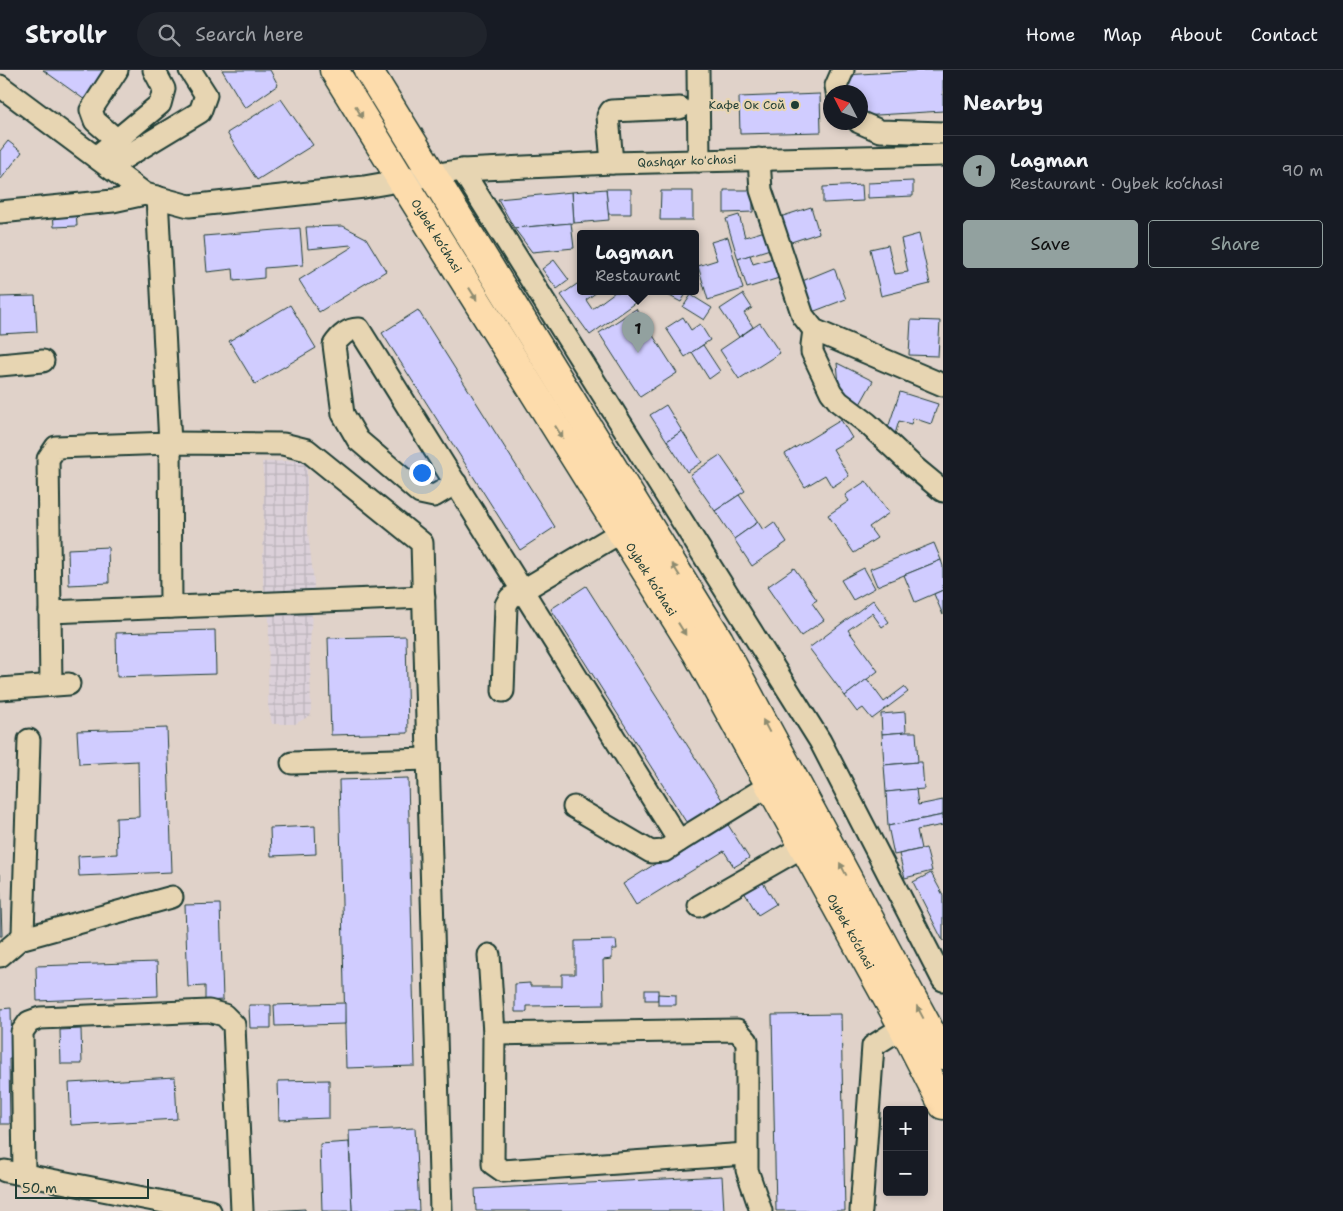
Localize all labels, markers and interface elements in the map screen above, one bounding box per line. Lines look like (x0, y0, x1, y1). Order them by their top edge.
search box (137, 12, 487, 57)
text: Strollr (25, 19, 107, 51)
icon: search (155, 21, 183, 49)
text: Search here (195, 22, 304, 47)
text: Home (1026, 23, 1075, 47)
text: Map (1103, 23, 1142, 47)
text: About (1170, 23, 1223, 47)
text: Contact (1251, 23, 1318, 47)
north arrow (823, 85, 868, 130)
text: Nearby (963, 89, 1043, 117)
place label: Кафе Ок Сой (709, 97, 785, 113)
marker: Кафе Ок Сой (789, 99, 801, 111)
one-way arrow (355, 105, 364, 118)
text: Lagman (1010, 148, 1088, 173)
street label: Qashqar koʻchasi (637, 151, 737, 171)
text: 1 (975, 160, 983, 181)
text: 90 m (1282, 160, 1323, 181)
text: Restaurant · Oybek ko‘chasi (1010, 173, 1223, 194)
street label: Oybek ko‘chasi (407, 196, 465, 276)
button: Save (963, 220, 1138, 268)
button: Share (1148, 220, 1323, 268)
popup (577, 230, 699, 295)
text: Lagman (595, 240, 674, 265)
text: Restaurant (595, 265, 681, 286)
one-way arrow (468, 288, 477, 301)
pin: 1 (622, 312, 654, 353)
one-way arrow (554, 426, 563, 439)
your location (409, 460, 435, 486)
street label: Oybek ko‘chasi (622, 539, 680, 619)
one-way arrow (672, 564, 681, 577)
one-way arrow (677, 623, 687, 636)
one-way arrow (762, 719, 770, 733)
one-way arrow (839, 862, 847, 877)
street label: Oybek ko‘chasi (823, 891, 878, 973)
one-way arrow (916, 1005, 924, 1020)
map controls (883, 1106, 928, 1196)
button: + (883, 1106, 928, 1151)
button: − (883, 1151, 928, 1196)
scale bar (15, 1176, 149, 1199)
text: 50 m (22, 1179, 57, 1197)

